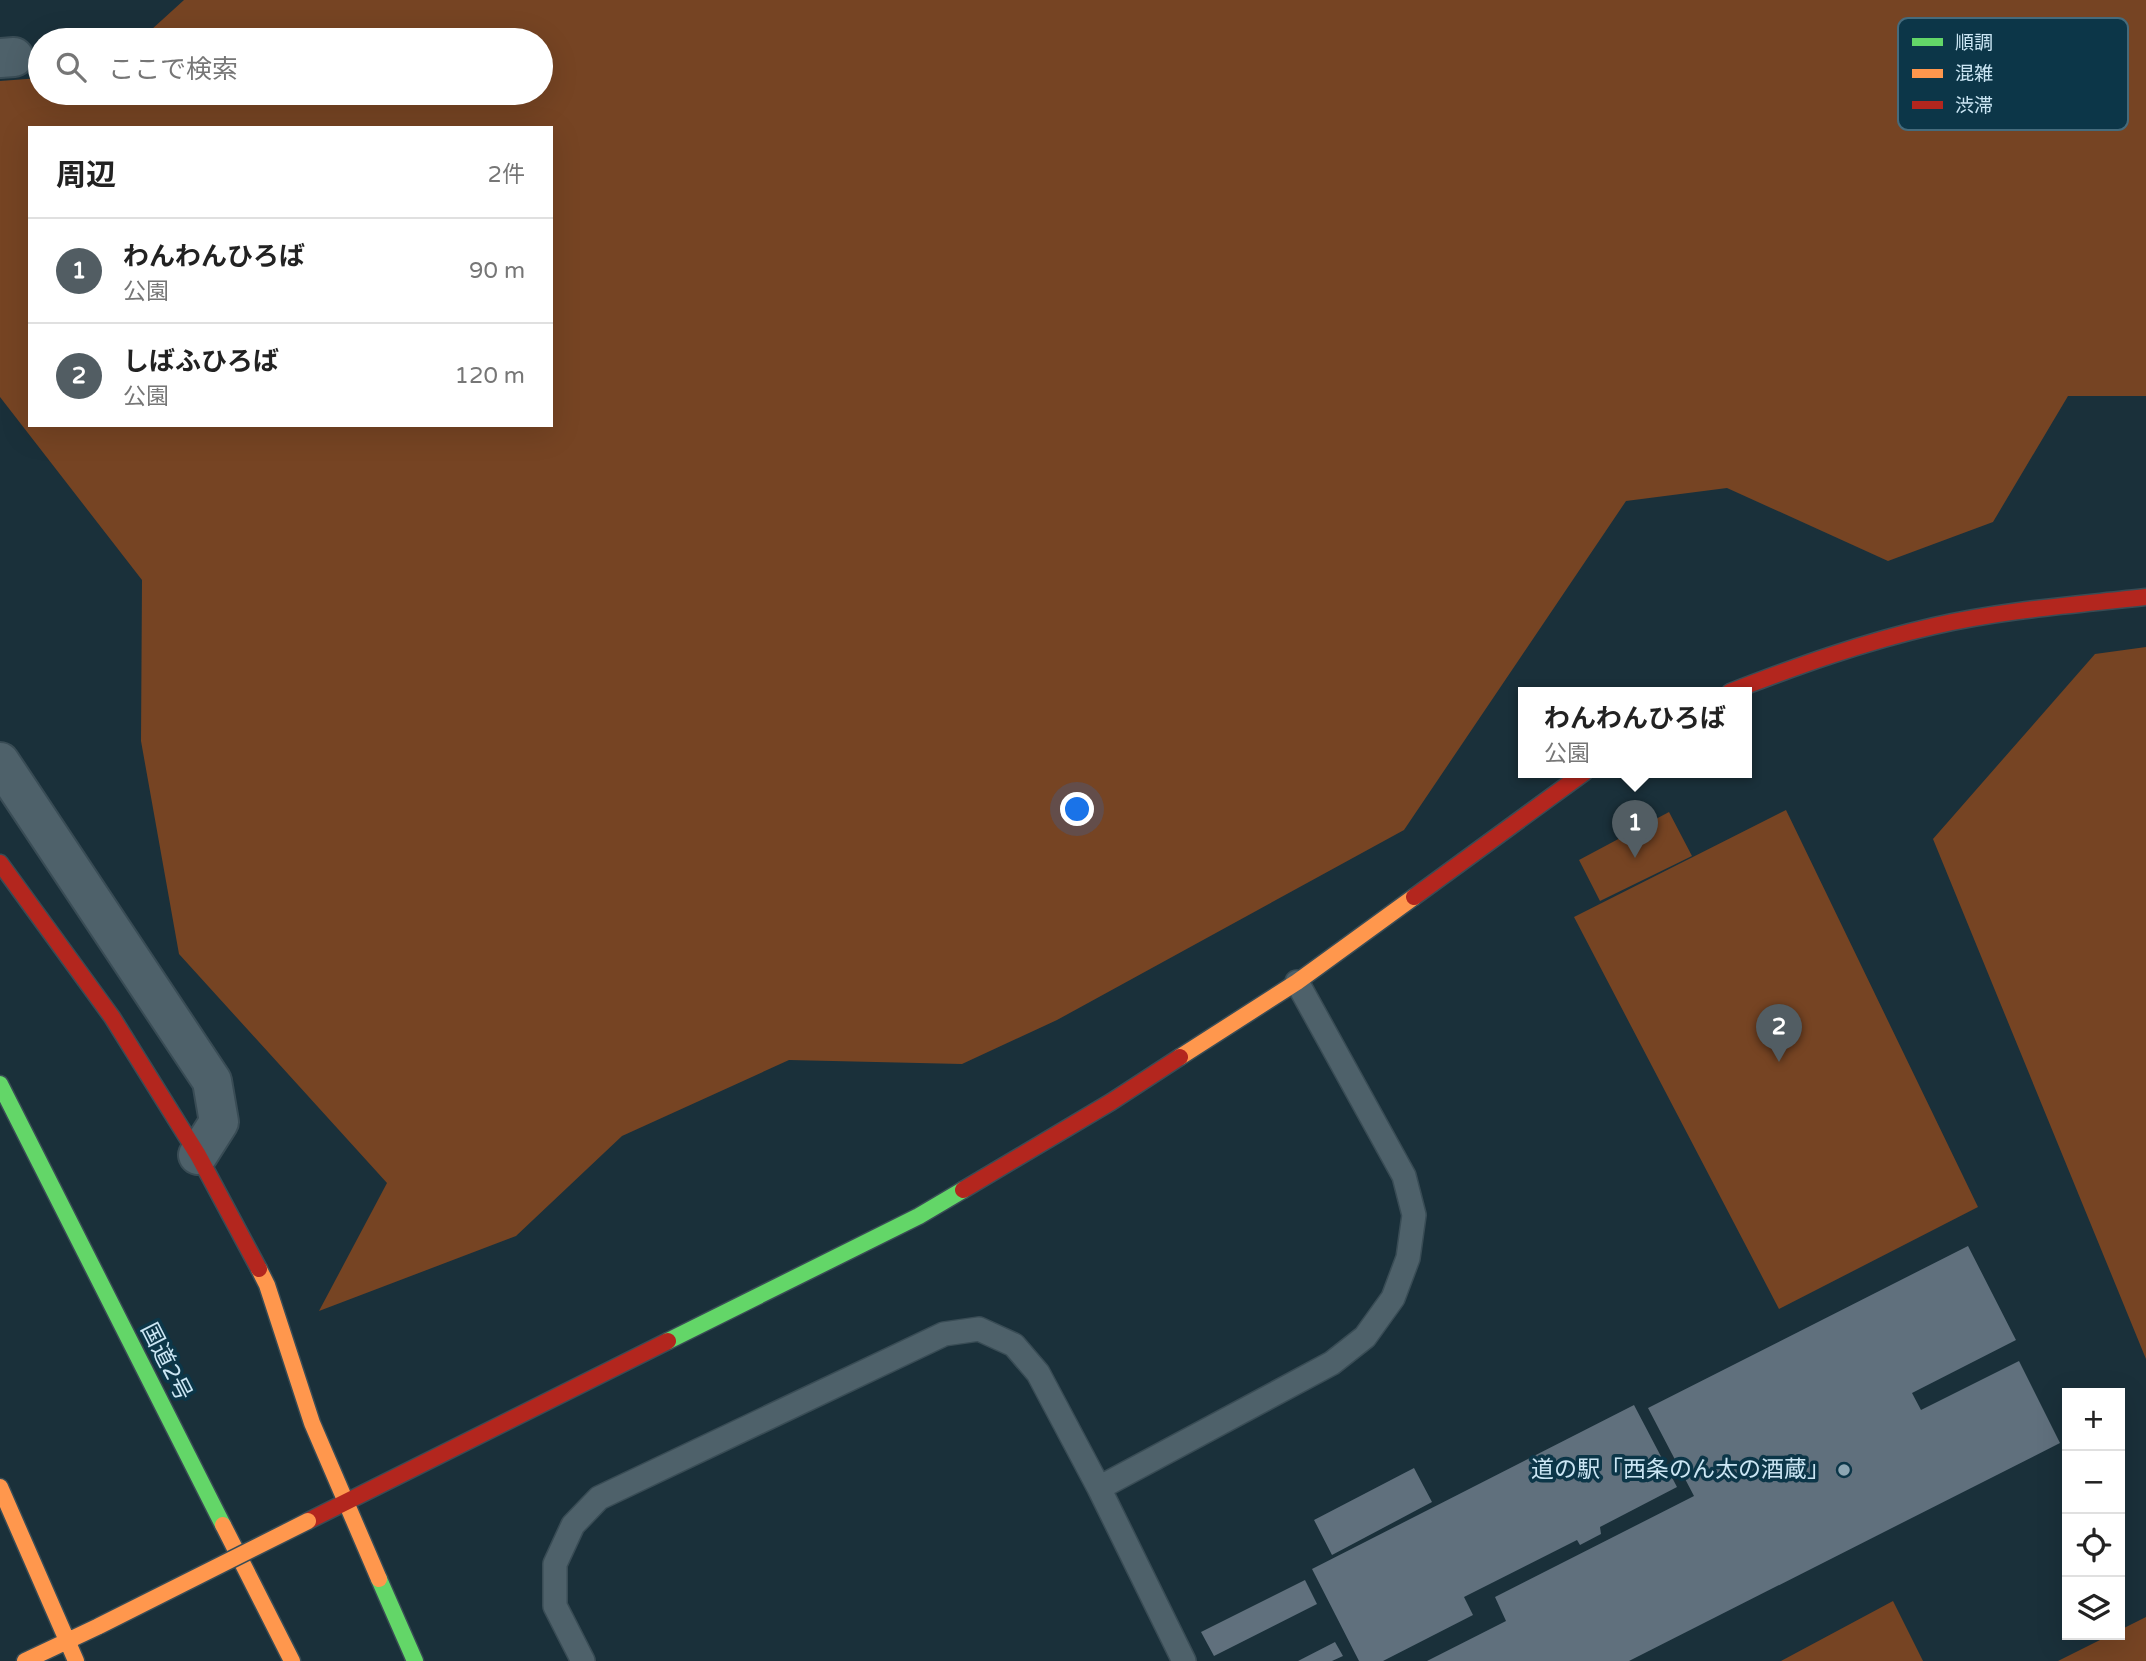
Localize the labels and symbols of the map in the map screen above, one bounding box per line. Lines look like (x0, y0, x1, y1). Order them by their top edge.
legend (1898, 18, 2128, 130)
text: 順調 (1955, 32, 1993, 54)
text: 混雑 (1955, 63, 1993, 85)
text: 渋滞 (1955, 95, 1993, 117)
your location (1060, 792, 1094, 826)
pin: 1 (1612, 800, 1658, 858)
pin: 2 (1756, 1004, 1802, 1062)
street label: 国道2号 (135, 1318, 197, 1406)
place label: 道の駅「西条のん太の酒蔵」 (1531, 1456, 1830, 1484)
marker: 道の駅「西条のん太の酒蔵」 (1836, 1462, 1852, 1478)

